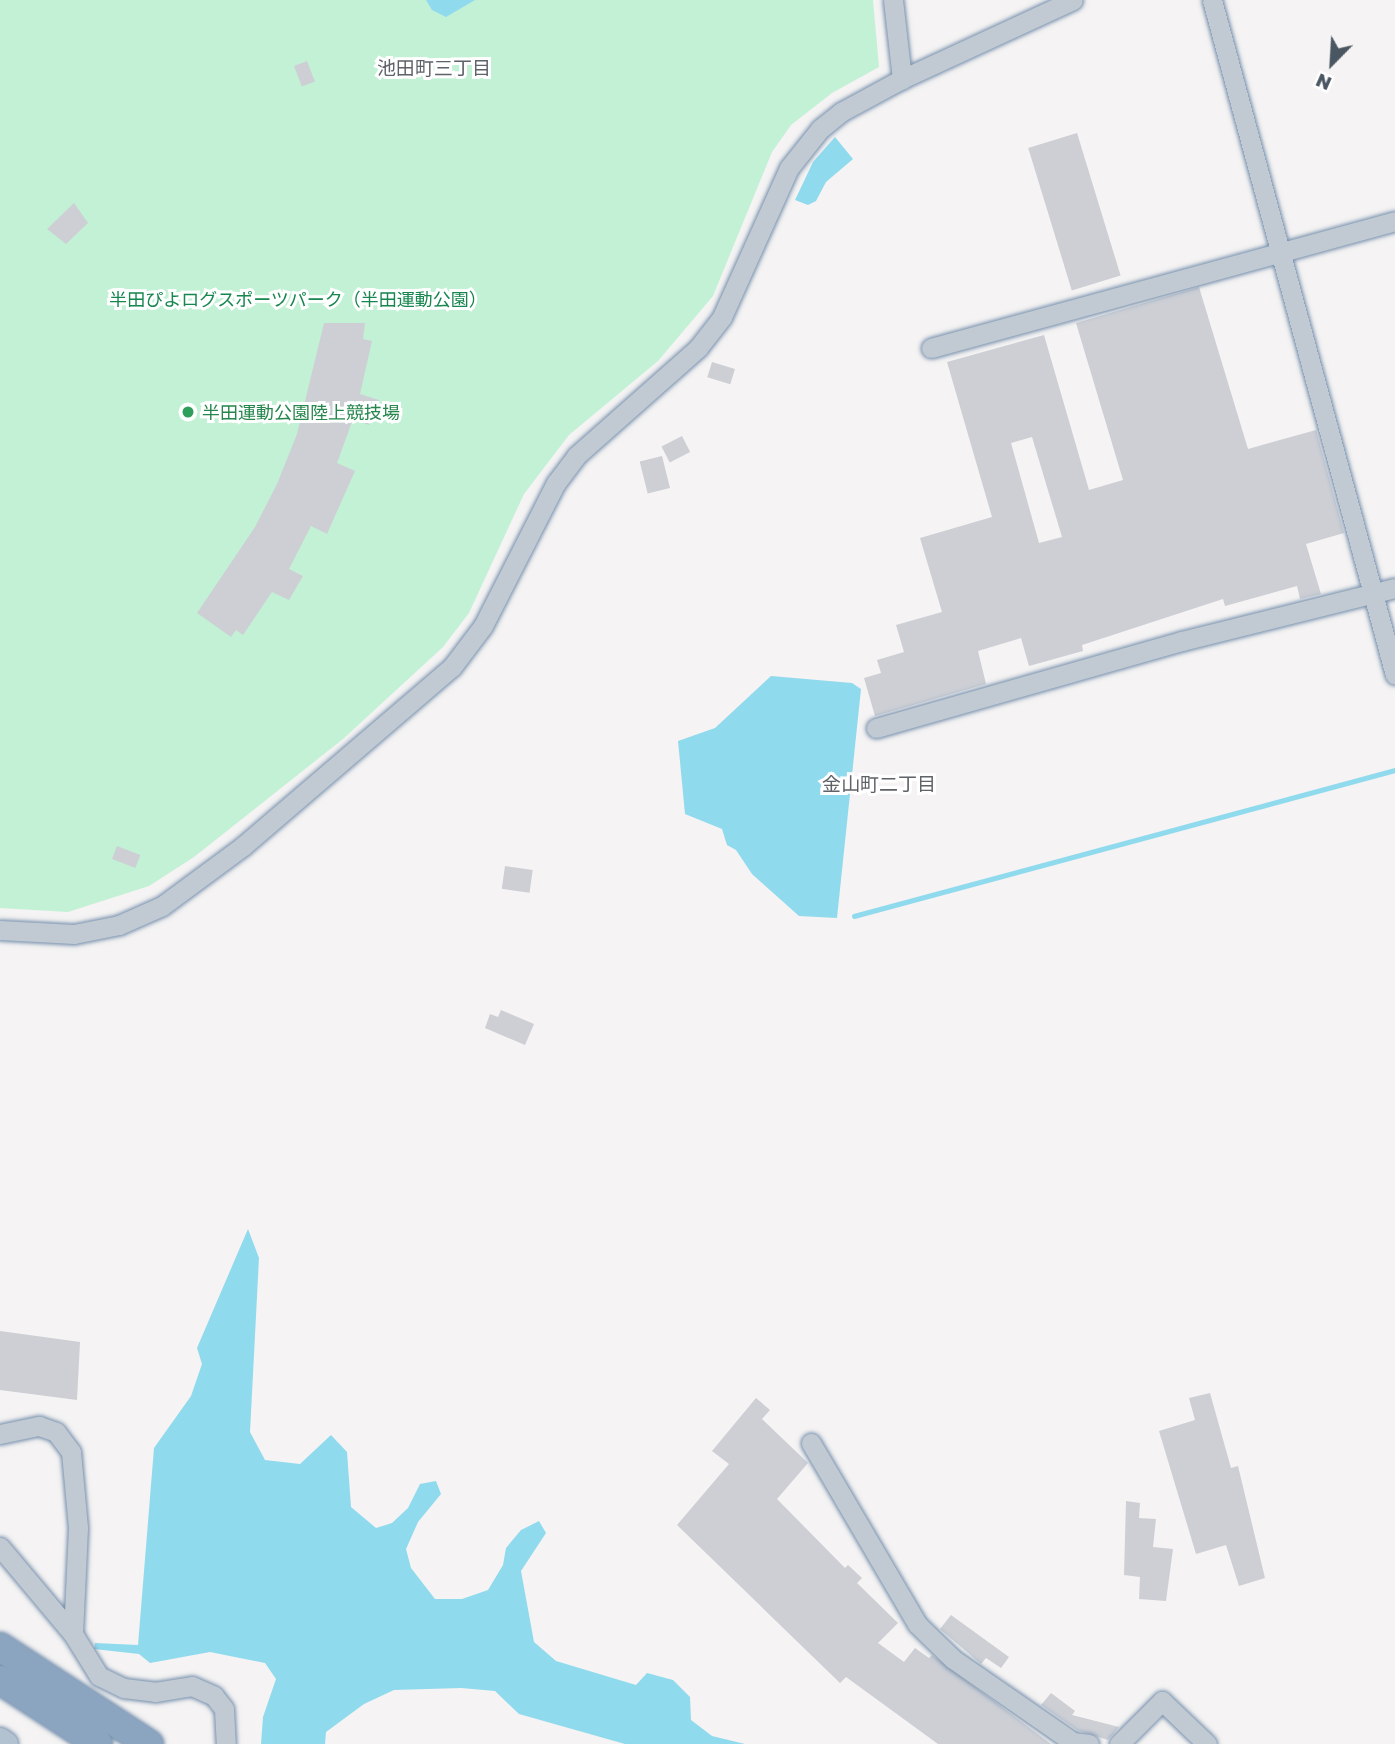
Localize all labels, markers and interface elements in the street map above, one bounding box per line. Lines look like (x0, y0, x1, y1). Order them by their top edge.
north arrow (1297, 28, 1367, 98)
district label: 池田町三丁目 (377, 57, 491, 79)
text: N (1312, 69, 1335, 96)
park label: 半田ぴよログスポーツパーク（半田運動公園） (109, 288, 487, 310)
place label: 半田運動公園陸上競技場 (202, 401, 400, 423)
marker: 半田運動公園陸上競技場 (180, 404, 196, 420)
district label: 金山町二丁目 (822, 773, 936, 795)

